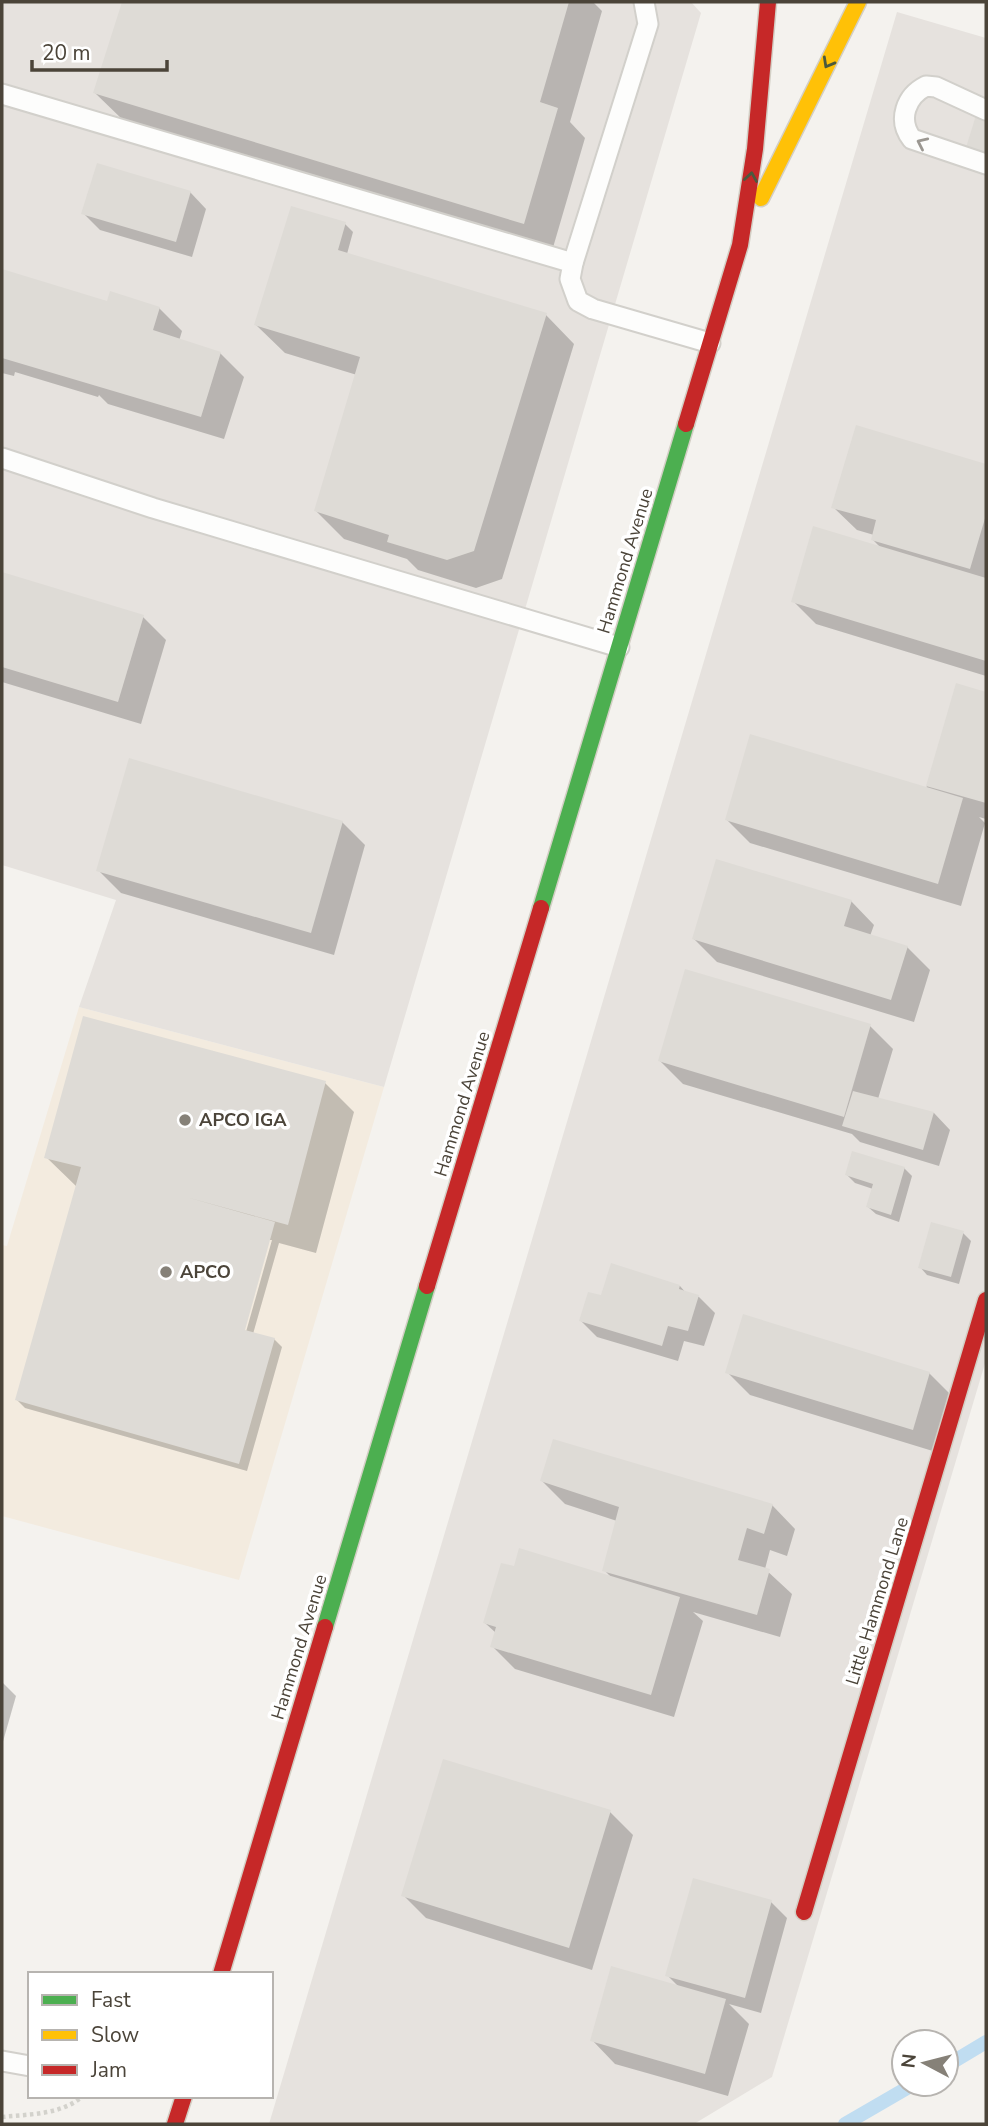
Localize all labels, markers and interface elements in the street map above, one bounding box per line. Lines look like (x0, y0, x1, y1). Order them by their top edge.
scale bar (32, 28, 166, 72)
text: 20 m (42, 39, 91, 67)
one-way arrow (823, 56, 836, 69)
one-way arrow (917, 137, 929, 151)
one-way arrow (743, 171, 758, 183)
street label: Hammond Avenue (591, 485, 659, 637)
street label: Hammond Avenue (428, 1028, 496, 1180)
place label: APCO IGA (199, 1108, 287, 1132)
marker: APCO IGA (177, 1112, 193, 1128)
place label: APCO (180, 1260, 231, 1284)
marker: APCO (158, 1264, 174, 1280)
street label: Little Hammond Lane (840, 1514, 914, 1688)
street label: Hammond Avenue (265, 1571, 333, 1723)
legend (28, 1972, 273, 2098)
text: Fast (91, 1986, 131, 2014)
text: Slow (91, 2021, 140, 2049)
north arrow (890, 2028, 960, 2098)
text: N (895, 2052, 923, 2070)
text: Jam (90, 2056, 127, 2084)

